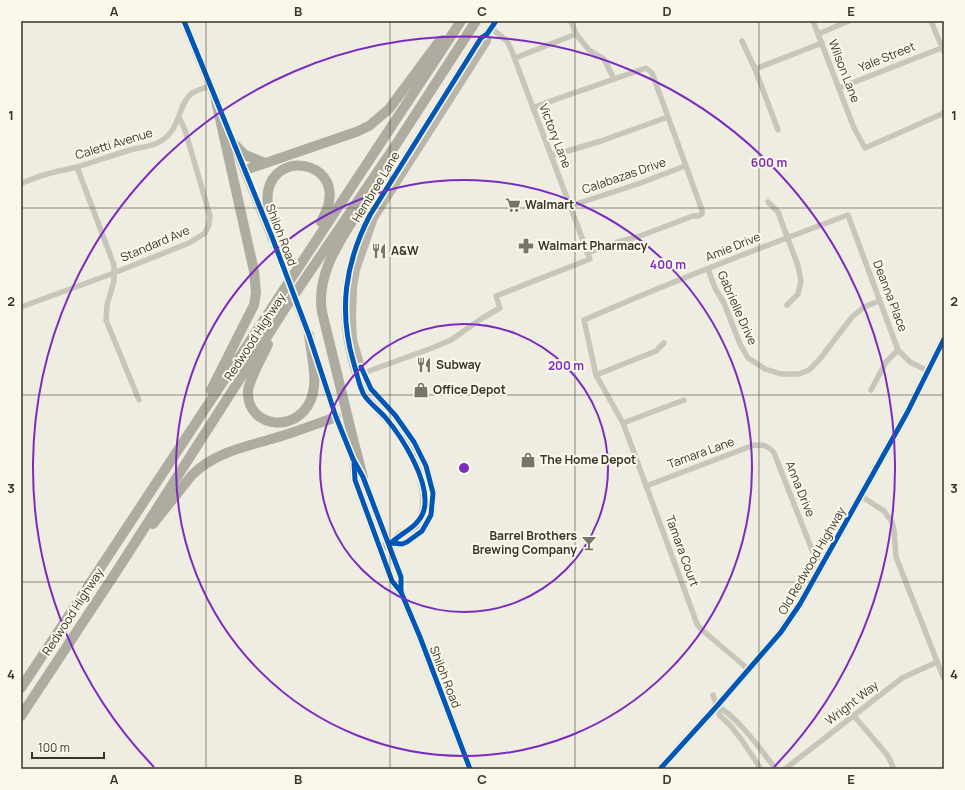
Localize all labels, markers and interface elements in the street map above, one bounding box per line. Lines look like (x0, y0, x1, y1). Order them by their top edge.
text: A (110, 2, 119, 20)
text: B (294, 2, 302, 20)
text: C (477, 2, 487, 20)
text: D (662, 2, 672, 20)
text: E (847, 2, 855, 20)
street label: Wilson Lane (825, 37, 864, 105)
street label: Yale Street (856, 37, 918, 76)
street label: Victory Lane (535, 101, 576, 171)
text: 1 (8, 106, 14, 124)
text: 1 (951, 106, 957, 124)
street label: Caletti Avenue (73, 124, 155, 163)
street label: Hembree Lane (348, 148, 403, 225)
street label: Calabazas Drive (580, 153, 668, 198)
text: 600 m (751, 154, 787, 171)
supermarket icon: Walmart (504, 196, 522, 214)
place label: Walmart (525, 196, 574, 213)
street label: Shiloh Road (262, 201, 301, 268)
street label: Standard Ave (118, 221, 192, 266)
street label: Amie Drive (703, 228, 763, 265)
pharmacy icon: Walmart Pharmacy (517, 237, 535, 255)
place label: Walmart Pharmacy (538, 237, 648, 254)
restaurant icon: A&W (370, 242, 388, 260)
place label: A&W (391, 242, 419, 259)
text: 400 m (650, 256, 686, 273)
street label: Deanna Place (869, 258, 912, 334)
street label: Gabrielle Drive (714, 268, 761, 348)
street label: Redwood Highway (220, 289, 290, 384)
text: 2 (7, 292, 15, 310)
text: 2 (950, 292, 958, 310)
restaurant icon: Subway (415, 356, 433, 374)
place label: Subway (436, 356, 481, 373)
text: 200 m (548, 357, 584, 374)
shop icon: Office Depot (412, 381, 430, 399)
place label: Office Depot (433, 381, 506, 398)
street label: Tamara Lane (665, 433, 737, 472)
shop icon: The Home Depot (519, 451, 537, 469)
place label: The Home Depot (540, 451, 636, 468)
street label: Anna Drive (782, 458, 819, 519)
centre of rings (457, 461, 471, 475)
text: 3 (7, 479, 15, 497)
text: 3 (950, 479, 958, 497)
street label: Old Redwood Highway (774, 503, 850, 618)
street label: Tamara Court (662, 513, 703, 589)
place label: Barrel Brothers Brewing Company (472, 527, 577, 558)
bar icon: Barrel Brothers Brewing Company (580, 534, 598, 552)
street label: Redwood Highway (38, 564, 108, 659)
street label: Shiloh Road (426, 643, 465, 710)
text: 4 (7, 665, 15, 683)
text: 4 (950, 665, 958, 683)
street label: Wright Way (822, 676, 882, 729)
scale bar (32, 734, 104, 760)
text: 100 m (38, 739, 70, 756)
text: A (110, 770, 119, 788)
text: B (294, 770, 302, 788)
text: C (477, 770, 487, 788)
text: D (662, 770, 672, 788)
text: E (847, 770, 855, 788)

